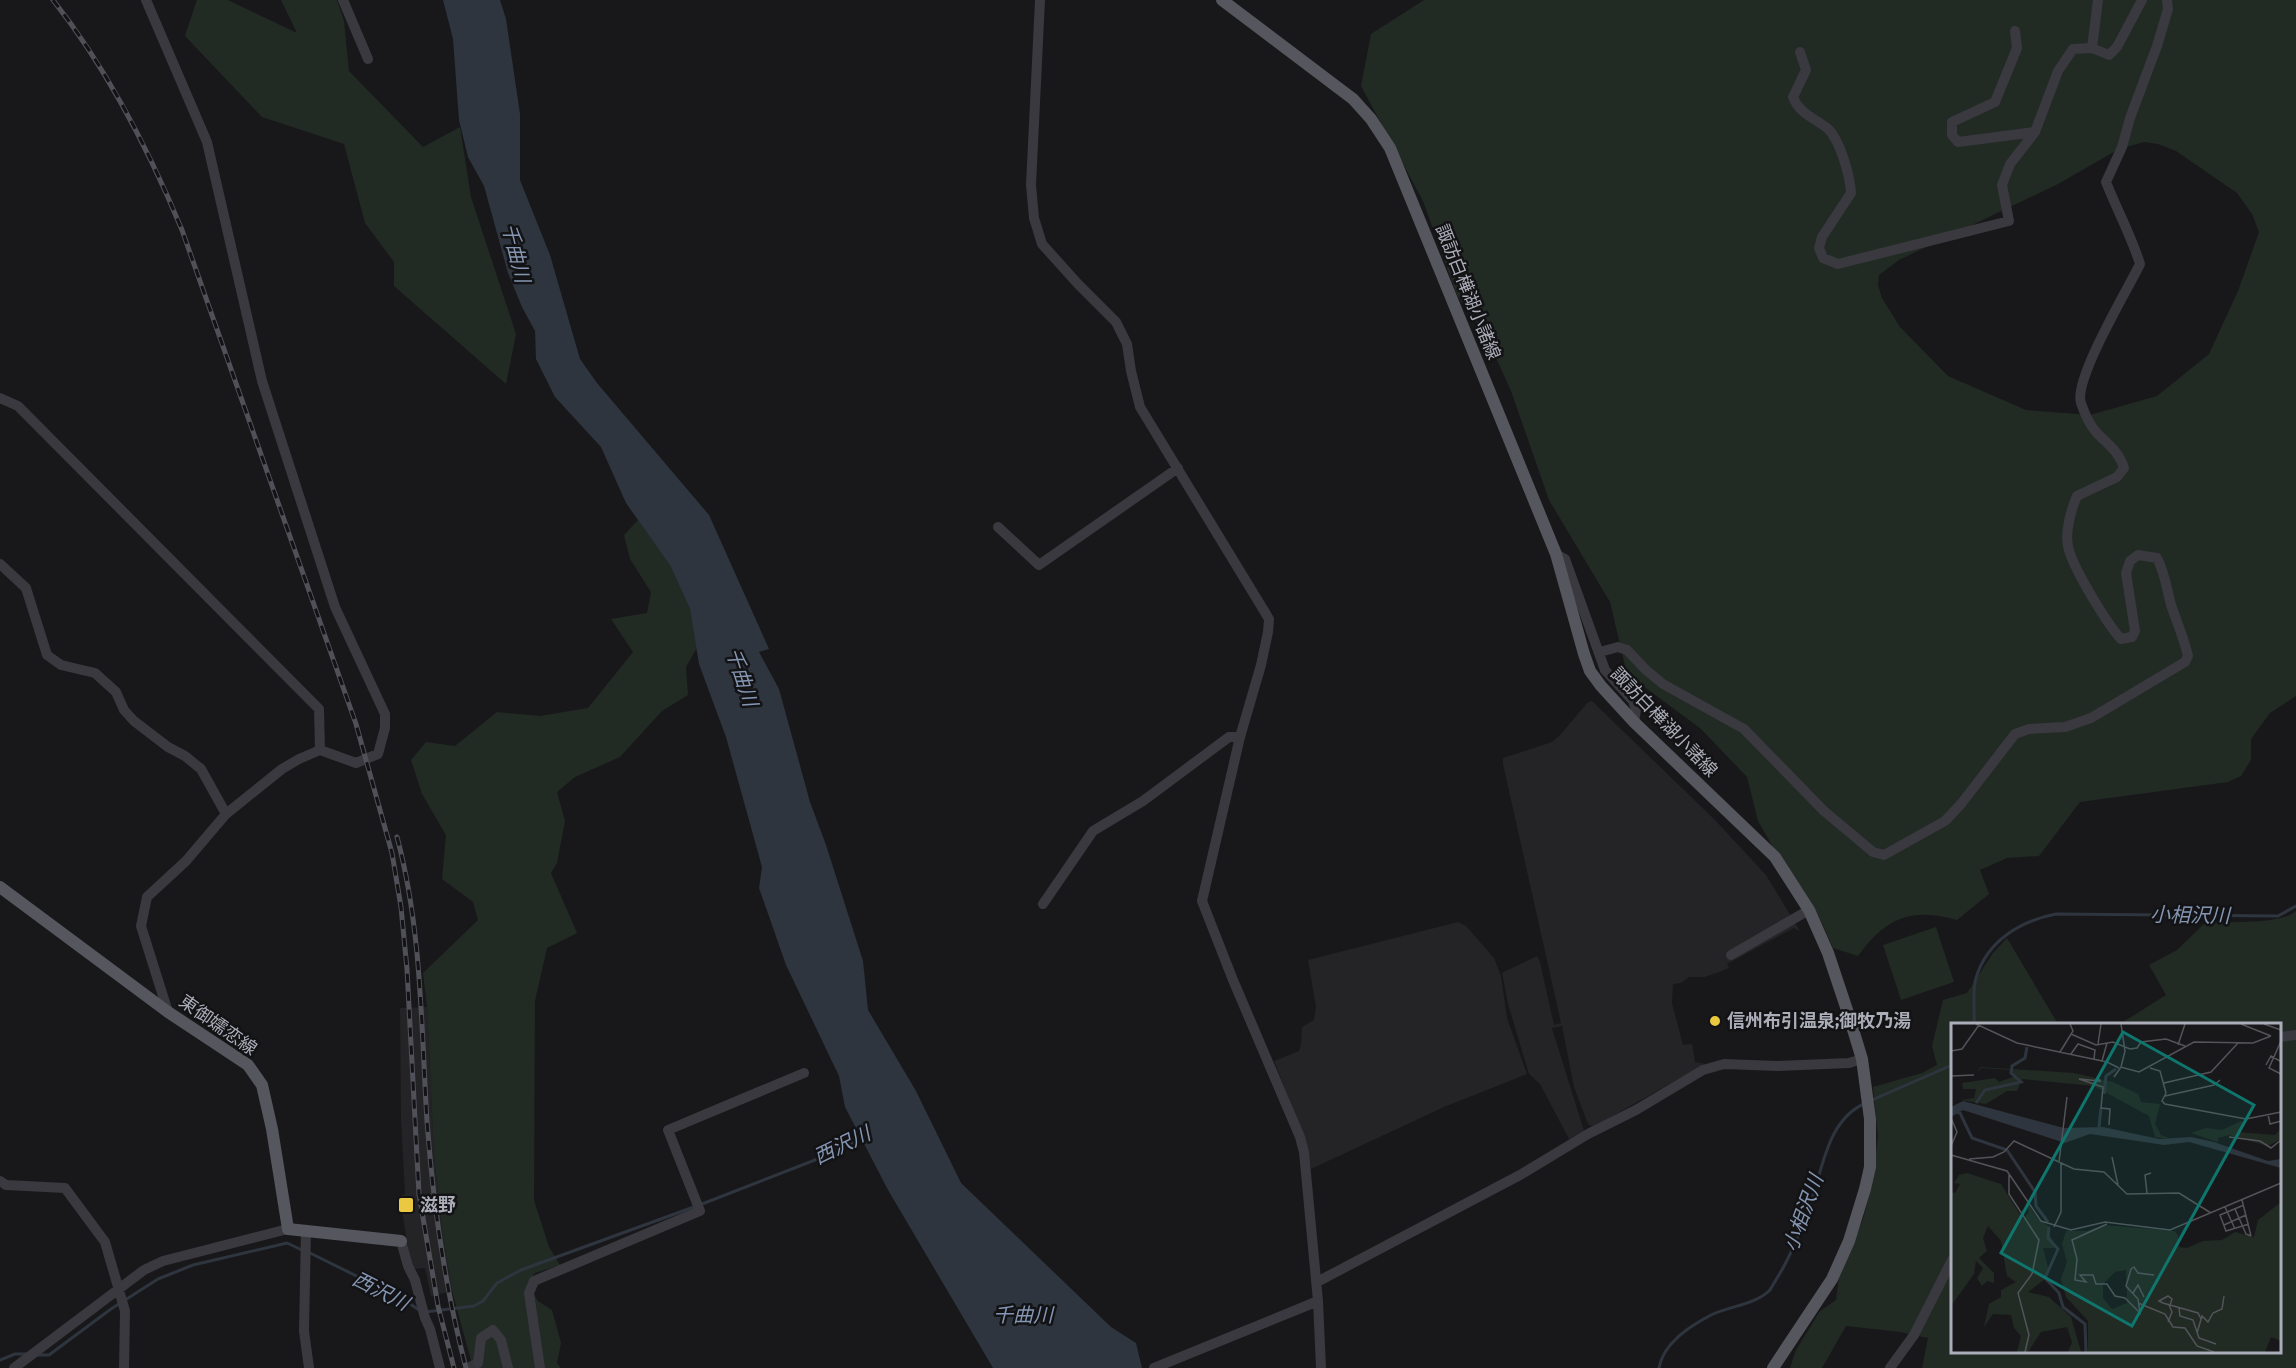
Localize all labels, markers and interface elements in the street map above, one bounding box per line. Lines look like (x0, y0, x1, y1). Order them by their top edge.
water label: 千曲川 (497, 221, 535, 287)
street label: 諏訪白樺湖小諸線 (1431, 221, 1505, 363)
water label: 千曲川 (721, 645, 763, 711)
street label: 諏訪白樺湖小諸線 (1606, 663, 1722, 781)
water label: 小相沢川 (2150, 902, 2232, 928)
street label: 東御嬬恋線 (175, 990, 261, 1060)
place label: 信州布引温泉;御牧乃湯 (1727, 1010, 1911, 1032)
marker: 信州布引温泉;御牧乃湯 (1708, 1014, 1722, 1028)
inset map (1951, 1023, 2281, 1353)
water label: 西沢川 (810, 1120, 876, 1169)
water label: 小相沢川 (1778, 1169, 1829, 1255)
place label: 滋野 (420, 1194, 456, 1216)
marker: 滋野 (397, 1196, 415, 1214)
water label: 西沢川 (349, 1267, 415, 1316)
water label: 千曲川 (993, 1303, 1055, 1327)

